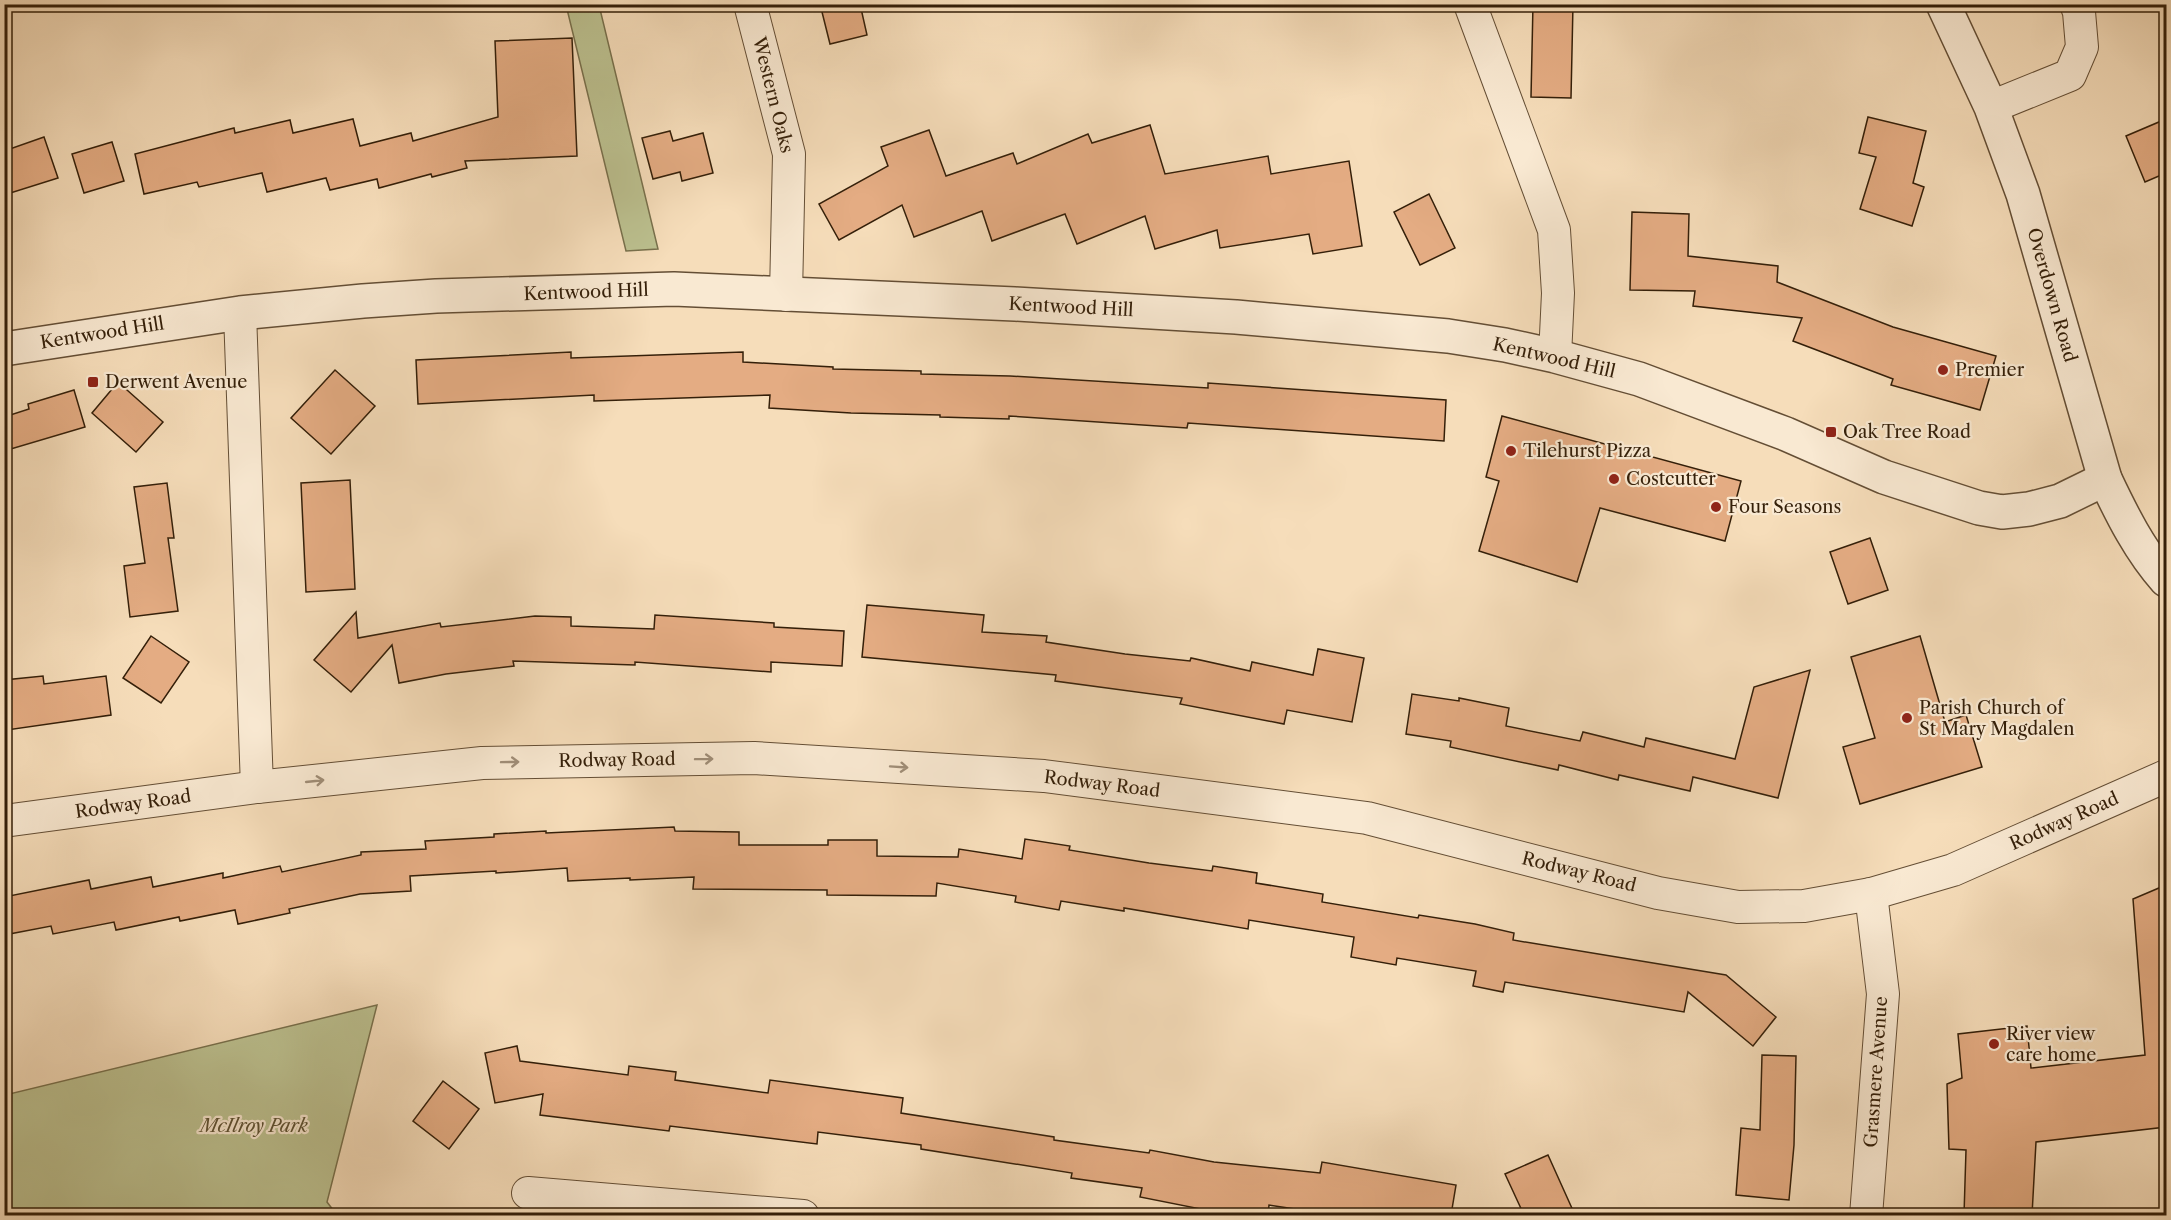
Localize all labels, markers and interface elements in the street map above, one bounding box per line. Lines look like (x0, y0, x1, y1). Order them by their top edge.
street label: Western Oaks (748, 34, 798, 155)
street label: Overdown Road (2022, 225, 2082, 365)
street label: Kentwood Hill (523, 279, 649, 305)
street label: Kentwood Hill (1008, 293, 1134, 321)
street label: Kentwood Hill (38, 312, 166, 354)
street label: Kentwood Hill (1491, 333, 1617, 383)
place label: Premier (1955, 359, 2025, 381)
marker: Premier (1936, 363, 1950, 377)
place label: Derwent Avenue (105, 371, 247, 393)
marker: Derwent Avenue (86, 375, 100, 389)
place label: Oak Tree Road (1843, 421, 1971, 443)
marker: Oak Tree Road (1824, 425, 1838, 439)
place label: Tilehurst Pizza (1523, 440, 1652, 462)
marker: Tilehurst Pizza (1504, 444, 1518, 458)
place label: Costcutter (1626, 468, 1716, 490)
marker: Costcutter (1607, 472, 1621, 486)
place label: Four Seasons (1728, 496, 1841, 518)
marker: Four Seasons (1709, 500, 1723, 514)
place label: Parish Church of St Mary Magdalen (1919, 697, 2074, 740)
marker: Parish Church of St Mary Magdalen (1900, 711, 1914, 725)
street label: Rodway Road (558, 748, 676, 772)
one-way arrow (694, 753, 714, 764)
one-way arrow (499, 757, 519, 768)
one-way arrow (889, 761, 909, 772)
street label: Rodway Road (1043, 766, 1161, 802)
one-way arrow (305, 775, 325, 786)
street label: Rodway Road (74, 785, 193, 823)
street label: Rodway Road (2006, 787, 2122, 855)
street label: Rodway Road (1520, 847, 1638, 897)
street label: Grasmere Avenue (1860, 996, 1892, 1148)
place label: River view care home (2006, 1023, 2096, 1066)
marker: River view care home (1987, 1037, 2001, 1051)
park label: McIlroy Park (198, 1115, 308, 1137)

